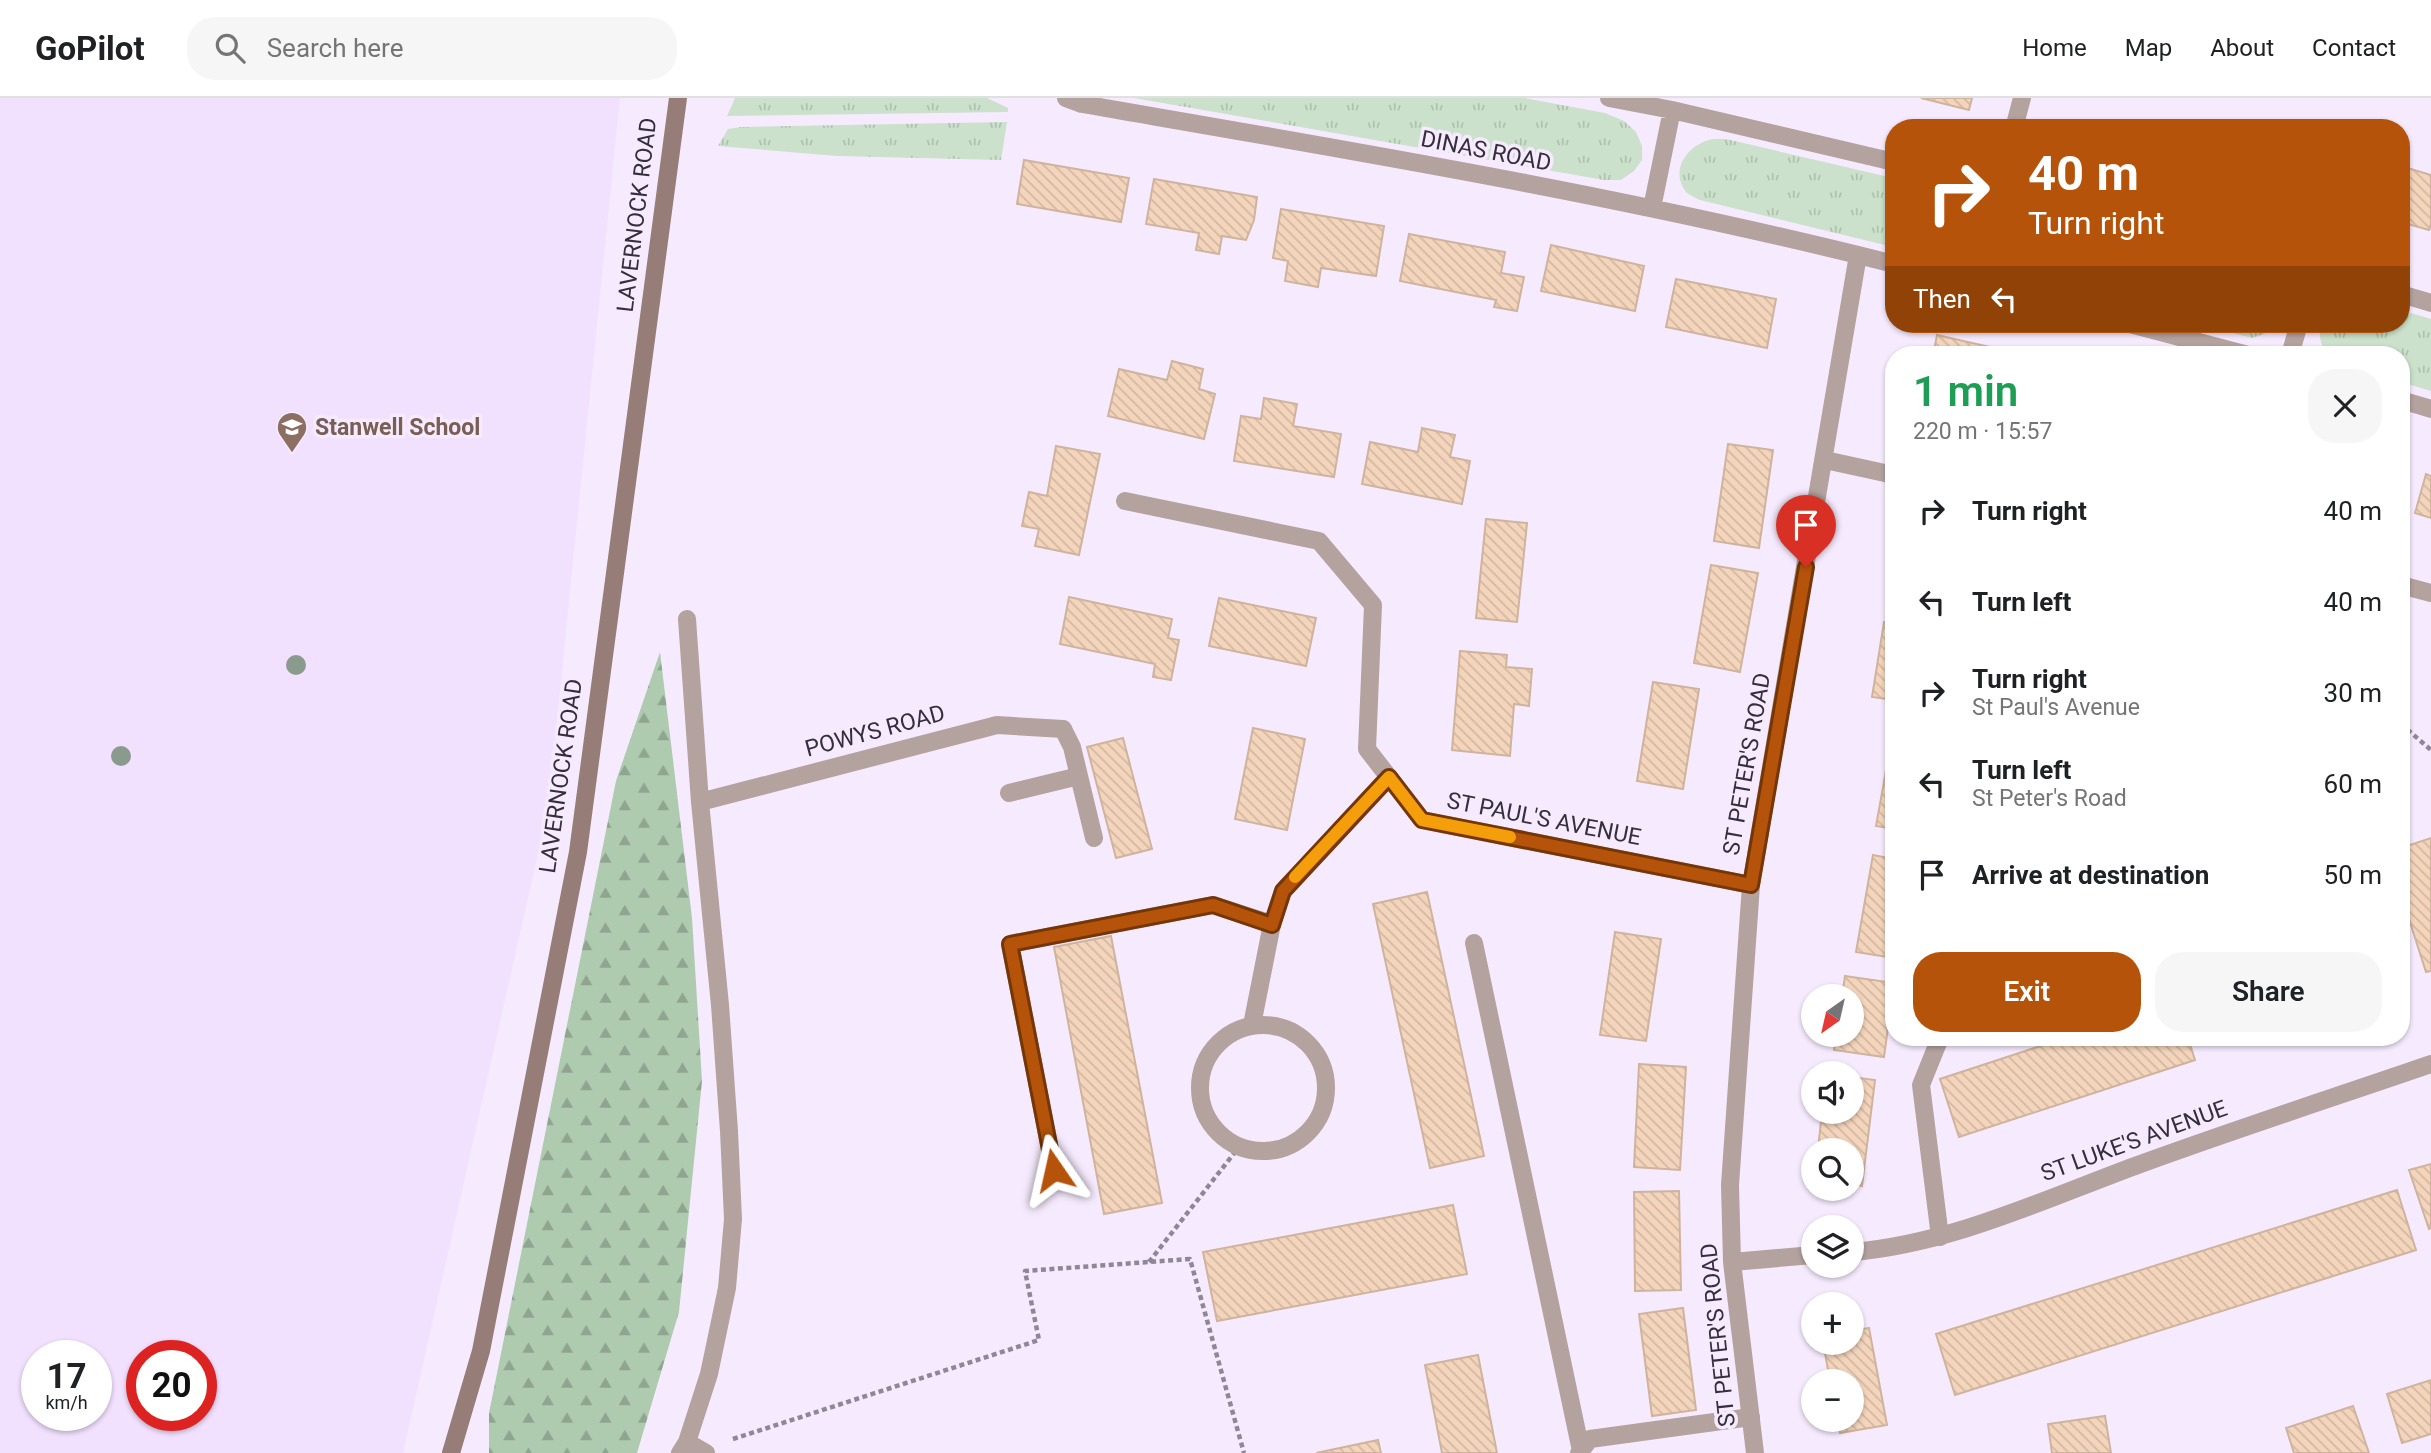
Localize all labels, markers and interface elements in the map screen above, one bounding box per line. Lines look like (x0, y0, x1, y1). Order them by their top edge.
search box (187, 17, 677, 80)
text: GoPilot (35, 29, 145, 68)
icon: search (211, 29, 249, 67)
text: Search here (267, 33, 403, 63)
text: Home (2022, 34, 2087, 62)
text: Map (2125, 34, 2172, 62)
text: About (2210, 34, 2274, 62)
text: Contact (2312, 34, 2396, 62)
street label: LAVERNOCK ROAD (612, 116, 662, 314)
street label: DINAS ROAD (1419, 125, 1553, 177)
text: 40 m (2028, 145, 2139, 202)
icon: right (1913, 147, 2004, 238)
text: Turn right (2028, 204, 2164, 242)
icon: left (1985, 280, 2023, 318)
text: Then (1913, 284, 1971, 314)
text: 1 min (1913, 367, 2018, 416)
button: close (2308, 369, 2382, 443)
school or university icon: Stanwell School (275, 410, 309, 454)
place label: Stanwell School (315, 414, 480, 441)
text: 220 m · 15:57 (1913, 418, 2052, 445)
icon: right (1913, 492, 1951, 530)
pin (1776, 495, 1836, 567)
text: Turn right (1972, 496, 2087, 526)
text: 40 m (2324, 496, 2382, 526)
icon: arrive (1787, 506, 1825, 544)
icon: left (1913, 583, 1951, 621)
text: Turn left (1972, 587, 2071, 617)
text: 40 m (2324, 587, 2382, 617)
text: Turn right (1972, 664, 2087, 694)
street label: ST PETER'S ROAD (1718, 671, 1776, 857)
icon: right (1913, 674, 1951, 712)
street label: LAVERNOCK ROAD (534, 677, 588, 875)
text: 30 m (2324, 678, 2382, 708)
text: St Paul's Avenue (1972, 694, 2140, 721)
street label: POWYS ROAD (802, 699, 948, 763)
text: Turn left (1972, 755, 2071, 785)
icon: left (1913, 765, 1951, 803)
text: 60 m (2324, 769, 2382, 799)
text: St Peter's Road (1972, 785, 2127, 812)
street label: ST PAUL'S AVENUE (1445, 787, 1643, 851)
icon: arrive (1913, 856, 1951, 894)
text: Arrive at destination (1972, 860, 2209, 890)
text: 50 m (2324, 860, 2382, 890)
button: Exit (1913, 952, 2141, 1032)
button: Share (2155, 952, 2382, 1032)
north arrow (1801, 984, 1864, 1046)
map controls (1801, 984, 1864, 1432)
button: sound (1801, 1061, 1864, 1124)
street label: ST LUKE'S AVENUE (2037, 1095, 2231, 1187)
position arrow (1017, 1133, 1091, 1207)
button: search (1801, 1138, 1864, 1201)
button: layers (1801, 1215, 1864, 1278)
street label: ST PETER'S ROAD (1695, 1242, 1741, 1428)
button: + (1801, 1292, 1864, 1355)
speed limit sign: 20 (126, 1340, 217, 1431)
text: 17 (46, 1356, 87, 1397)
button: − (1801, 1369, 1864, 1432)
text: km/h (45, 1392, 88, 1413)

